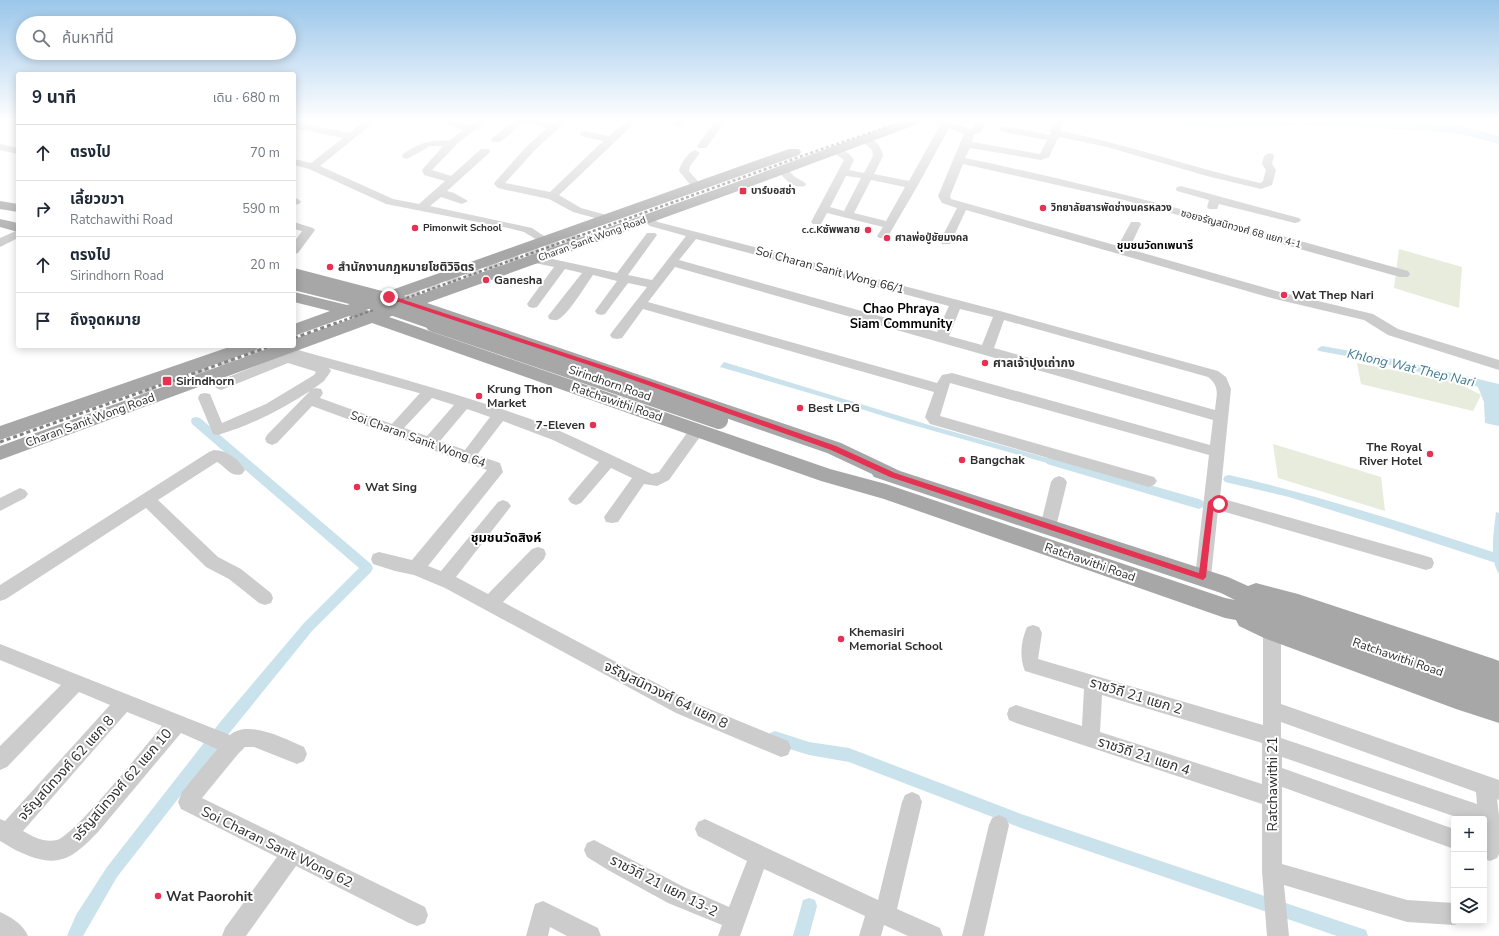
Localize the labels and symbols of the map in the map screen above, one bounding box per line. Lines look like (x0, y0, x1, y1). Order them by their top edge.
place label: บาร์บอสซ่า (751, 184, 796, 198)
marker: บาร์บอสซ่า (738, 186, 748, 196)
place label: วิทยาลัยสารพัดช่างนครหลวง (1050, 201, 1172, 215)
marker: วิทยาลัยสารพัดช่างนครหลวง (1038, 203, 1048, 213)
street label: ซอยจรัญสนิทวงศ์ 68 แยก 4-1 (1179, 206, 1303, 252)
street label: Charan Sanit Wong Road (536, 213, 648, 265)
place label: Pimonwit School (423, 221, 502, 235)
marker: Pimonwit School (410, 223, 420, 233)
place label: c.c.Kซัพพลาย (802, 223, 860, 237)
marker: c.c.Kซัพพลาย (863, 225, 873, 235)
place label: ศาลพ่อปู่ชัยมงคล (895, 231, 968, 245)
marker: ศาลพ่อปู่ชัยมงคล (882, 233, 892, 243)
district label: ชุมชนวัดทเพนารี (1117, 238, 1193, 253)
street label: Soi Charan Sanit Wong 66/1 (754, 242, 906, 298)
place label: สำนักงานกฎหมายโชติวิจิตร (338, 259, 474, 275)
marker: สำนักงานกฎหมายโชติวิจิตร (325, 262, 335, 272)
place label: Ganesha (494, 272, 542, 288)
marker: Ganesha (481, 275, 491, 285)
place label: Wat Thep Nari (1292, 287, 1374, 303)
route end (380, 288, 398, 306)
marker: Wat Thep Nari (1279, 290, 1289, 300)
district label: Chao Phraya Siam Community (850, 300, 952, 333)
water label: Khlong Wat Thep Nari (1345, 345, 1478, 392)
place label: ศาลเจ้าปุงเถ่ากง (993, 355, 1075, 371)
marker: ศาลเจ้าปุงเถ่ากง (980, 358, 990, 368)
street label: Sirindhorn Road (566, 361, 654, 405)
place label: Sirindhorn (176, 373, 234, 389)
marker: Sirindhorn (161, 375, 173, 387)
street label: Ratchawithi Road (570, 379, 664, 425)
place label: Krung Thon Market (487, 381, 553, 411)
street label: Charan Sanit Wong Road (23, 389, 157, 451)
marker: Krung Thon Market (474, 391, 484, 401)
place label: Best LPG (808, 400, 860, 416)
marker: Best LPG (795, 403, 805, 413)
street label: Soi Charan Sanit Wong 64 (348, 407, 488, 471)
place label: 7-Eleven (536, 417, 585, 433)
marker: 7-Eleven (588, 420, 598, 430)
place label: The Royal River Hotel (1359, 439, 1422, 469)
marker: The Royal River Hotel (1425, 449, 1435, 459)
place label: Bangchak (970, 452, 1025, 468)
marker: Bangchak (957, 455, 967, 465)
place label: Wat Sing (365, 479, 417, 495)
marker: Wat Sing (352, 482, 362, 492)
route start (1210, 495, 1228, 513)
district label: ชุมชนวัดสิงห์ (471, 529, 541, 547)
street label: Ratchawithi Road (1043, 539, 1137, 585)
place label: Khemasiri Memorial School (849, 624, 943, 654)
marker: Khemasiri Memorial School (836, 634, 846, 644)
street label: Ratchawithi Road (1351, 634, 1445, 680)
street label: จรัญสนิทวงศ์ 64 แยก 8 (601, 657, 731, 733)
street label: ราชวิถี 21 แยก 2 (1087, 673, 1185, 719)
street label: จรัญสนิทวงศ์ 62 แยก 8 (14, 711, 118, 825)
street label: จรัญสนิทวงศ์ 62 แยก 10 (68, 724, 176, 846)
street label: ราชวิถี 21 แยก 4 (1096, 732, 1192, 780)
street label: Ratchawithi 21 (1263, 737, 1282, 831)
street label: Soi Charan Sanit Wong 62 (198, 802, 356, 892)
street label: ราชวิถี 21 แยก 13-2 (607, 851, 721, 921)
place label: Wat Paorohit (166, 887, 253, 906)
marker: Wat Paorohit (153, 891, 163, 901)

